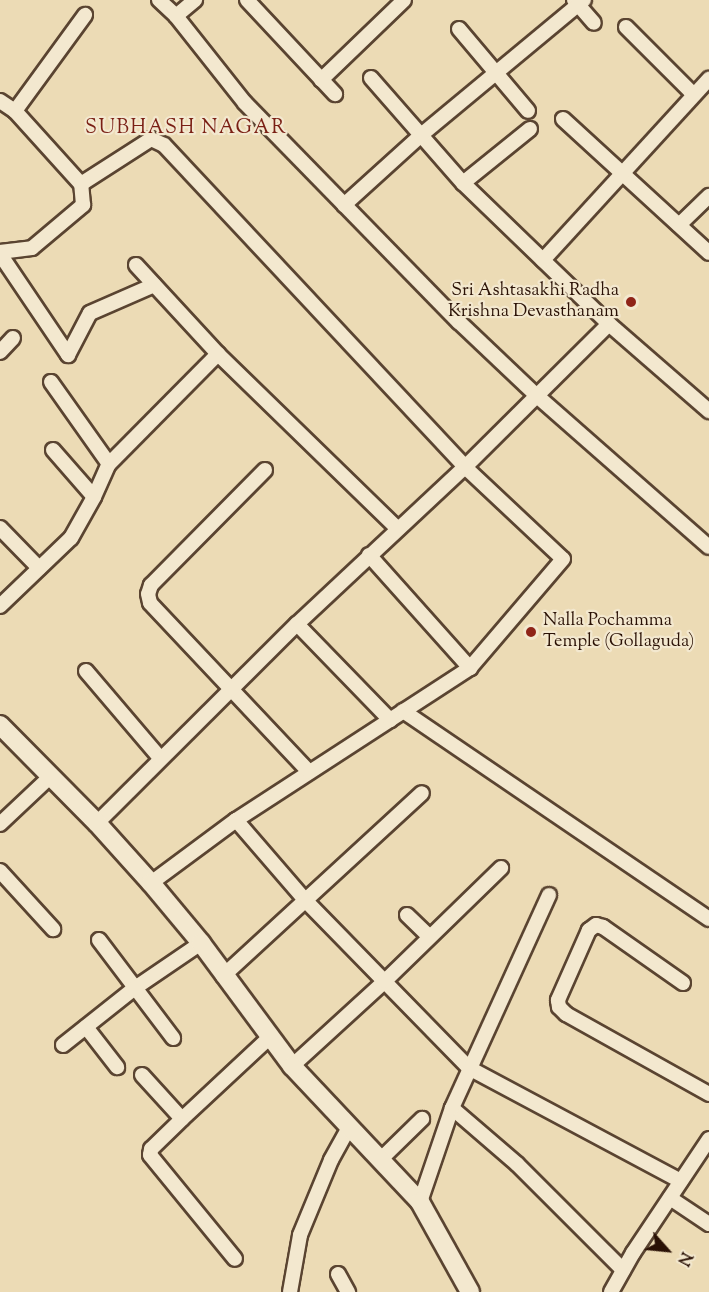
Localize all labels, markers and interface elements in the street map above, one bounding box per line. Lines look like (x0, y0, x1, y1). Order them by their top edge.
district label: SUBHASH NAGAR (85, 116, 287, 140)
place label: Sri Ashtasakhi Radha Krishna Devasthanam (448, 281, 619, 324)
marker: Sri Ashtasakhi Radha Krishna Devasthanam (624, 295, 638, 309)
place label: Nalla Pochamma Temple (Gollaguda) (543, 611, 694, 654)
marker: Nalla Pochamma Temple (Gollaguda) (524, 625, 538, 639)
north arrow (637, 1220, 697, 1280)
text: N (670, 1247, 697, 1269)

